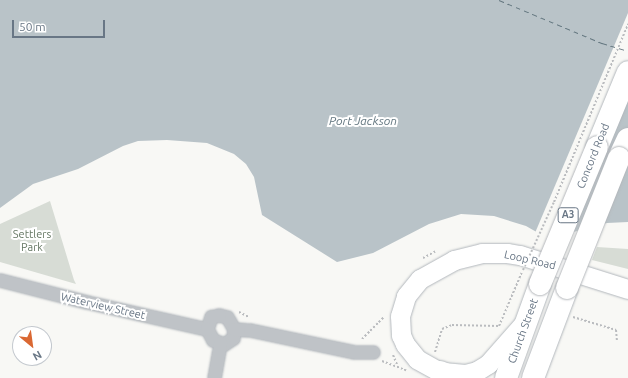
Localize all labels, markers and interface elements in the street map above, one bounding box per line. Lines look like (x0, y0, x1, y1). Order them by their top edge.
scale bar (14, 12, 107, 38)
text: 50 m (19, 20, 46, 33)
water label: Port Jackson (329, 114, 397, 128)
street label: Concord Road (574, 121, 612, 191)
road number: A3 (557, 207, 579, 223)
park label: Settlers Park (13, 228, 51, 254)
street label: Loop Road (503, 248, 557, 272)
street label: Waterview Street (59, 290, 147, 322)
street label: Church Street (505, 297, 541, 365)
north arrow (12, 326, 52, 366)
text: N (31, 348, 44, 363)

